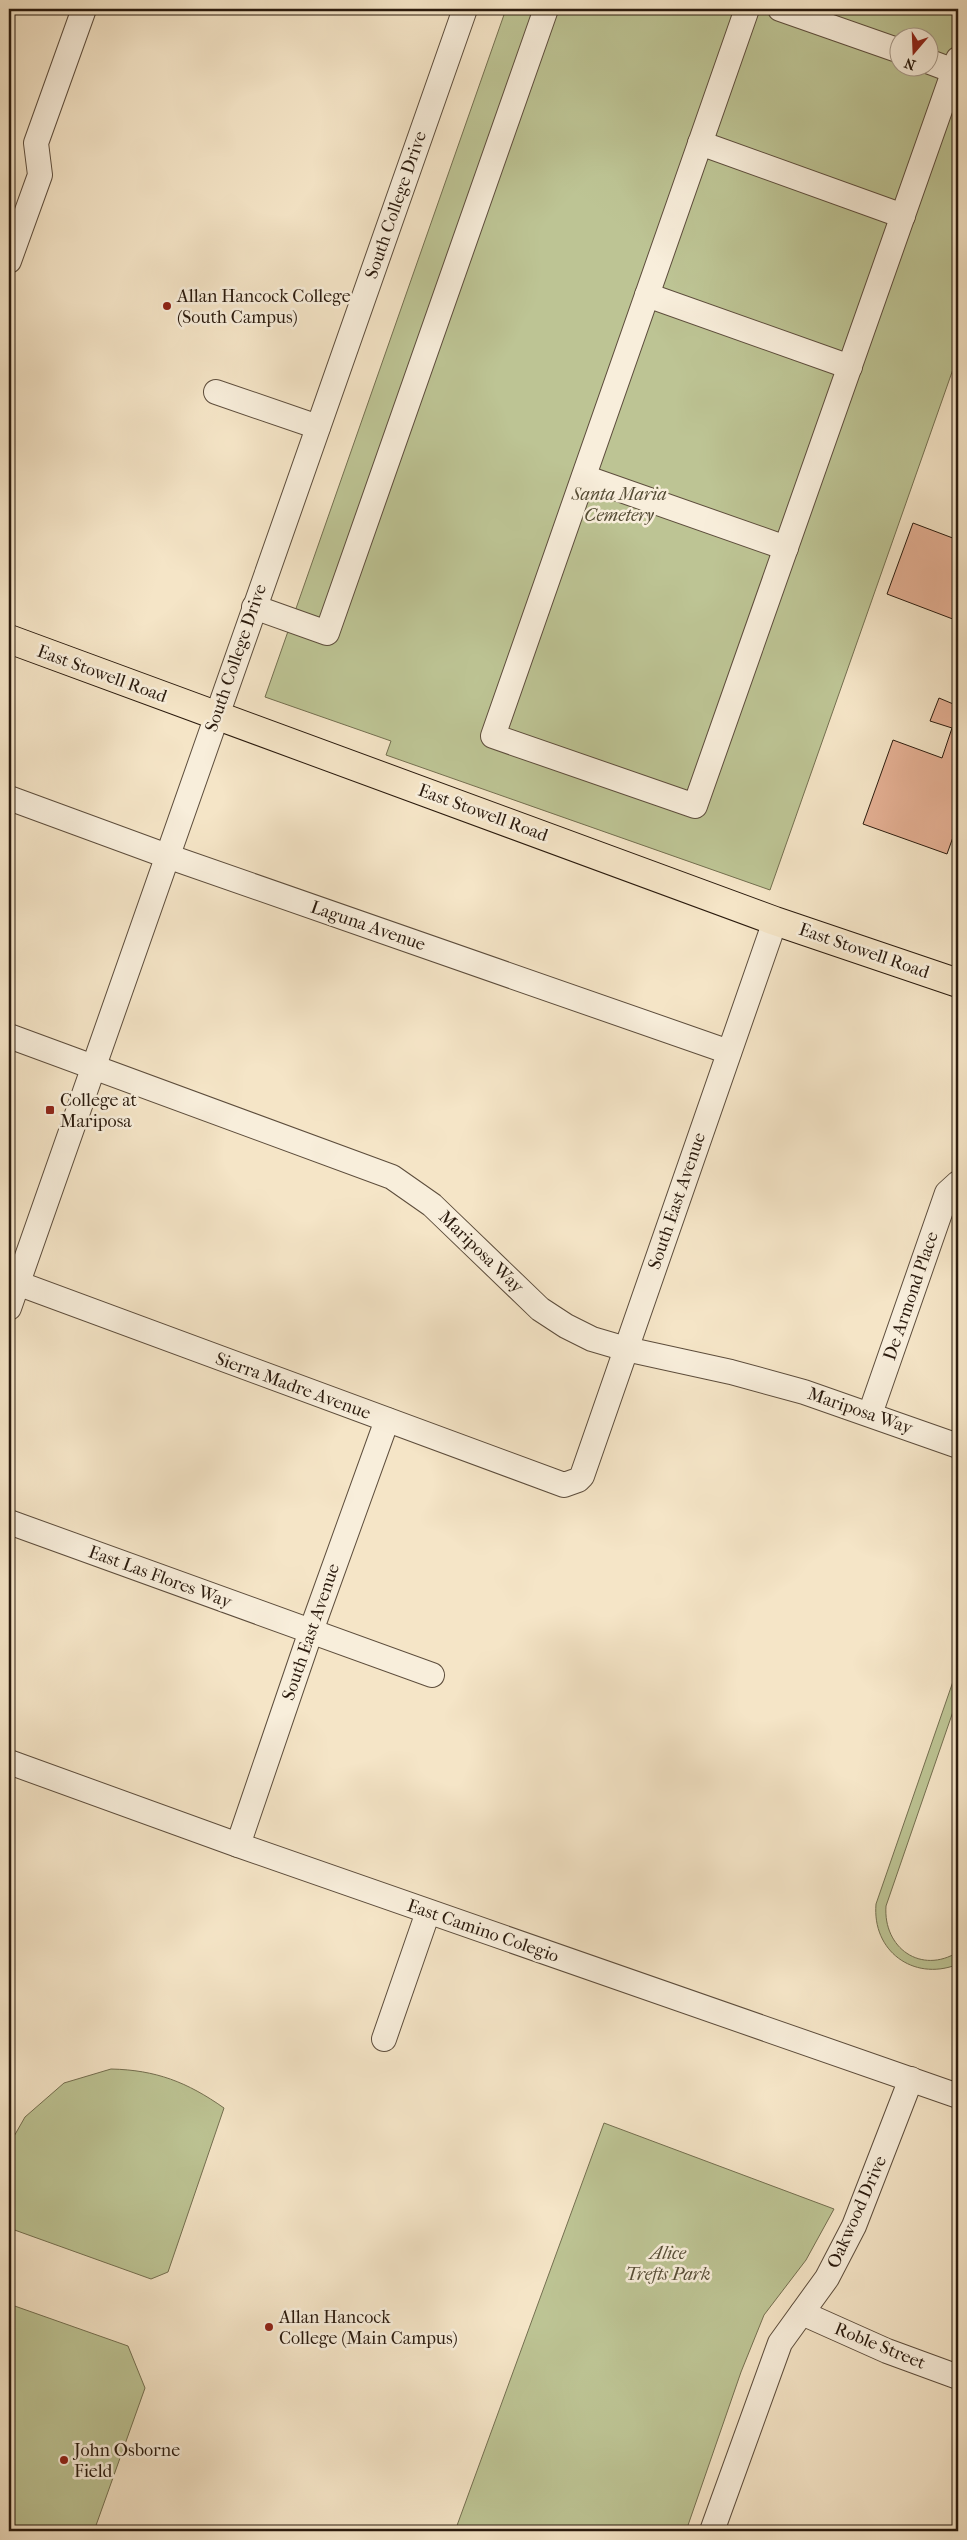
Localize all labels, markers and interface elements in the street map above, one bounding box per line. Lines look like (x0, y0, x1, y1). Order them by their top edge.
north arrow (890, 28, 940, 78)
text: N (902, 54, 918, 74)
street label: South College Drive (361, 128, 431, 282)
place label: Allan Hancock College (South Campus) (176, 286, 351, 328)
marker: Allan Hancock College (South Campus) (161, 300, 173, 312)
park label: Santa Maria Cemetery (570, 484, 667, 526)
street label: South College Drive (201, 581, 271, 735)
street label: East Stowell Road (34, 641, 170, 707)
street label: East Stowell Road (415, 780, 551, 846)
street label: Laguna Avenue (308, 897, 428, 956)
street label: East Stowell Road (796, 919, 932, 983)
place label: College at Mariposa (60, 1090, 138, 1132)
marker: College at Mariposa (44, 1104, 56, 1116)
street label: South East Avenue (644, 1130, 710, 1272)
street label: Mariposa Way (434, 1206, 529, 1299)
street label: De Armond Place (879, 1229, 943, 1363)
street label: Sierra Madre Avenue (212, 1348, 374, 1424)
street label: Mariposa Way (805, 1383, 917, 1439)
street label: East Las Flores Way (86, 1541, 236, 1613)
street label: South East Avenue (278, 1561, 344, 1703)
street label: East Camino Colegio (404, 1895, 562, 1967)
street label: Oakwood Drive (823, 2152, 891, 2271)
park label: Alice Trefts Park (626, 2243, 710, 2285)
place label: Allan Hancock College (Main Campus) (278, 2307, 458, 2349)
street label: Roble Street (831, 2318, 929, 2374)
marker: Allan Hancock College (Main Campus) (263, 2321, 275, 2333)
place label: John Osborne Field (72, 2440, 180, 2482)
marker: John Osborne Field (58, 2454, 70, 2466)

